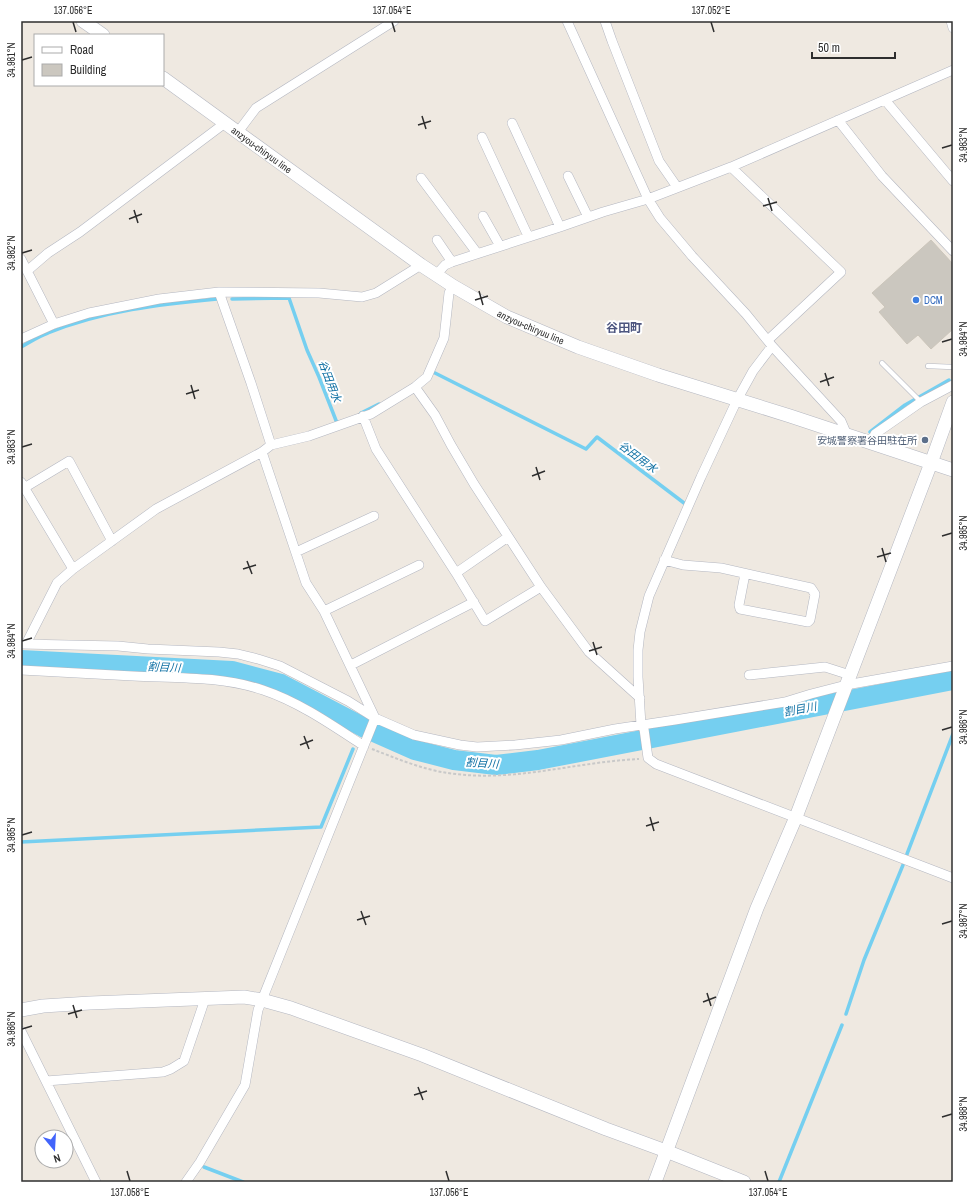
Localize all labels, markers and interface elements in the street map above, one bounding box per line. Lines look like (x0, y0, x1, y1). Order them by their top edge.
text: 137.056°E (53, 4, 93, 17)
text: 137.054°E (372, 4, 412, 17)
text: 137.052°E (691, 4, 731, 17)
legend (34, 34, 164, 86)
scale bar (812, 34, 895, 60)
text: 50 m (818, 40, 840, 56)
text: 34.981°N (5, 42, 18, 78)
text: Road (70, 42, 94, 58)
text: Building (70, 62, 107, 78)
street label: anzyou-chiryuu line (229, 123, 295, 176)
text: 34.983°N (957, 127, 970, 163)
text: 34.982°N (5, 235, 18, 271)
place label: DCM (924, 294, 943, 307)
marker: DCM (911, 295, 921, 305)
street label: anzyou-chiryuu line (495, 306, 567, 347)
district label: 谷田町 (606, 320, 642, 336)
text: 34.984°N (957, 321, 970, 357)
water label: 谷田用水 (316, 358, 345, 405)
text: 34.983°N (5, 429, 18, 465)
place label: 安城警察署谷田駐在所 (817, 434, 917, 447)
marker: 安城警察署谷田駐在所 (920, 435, 930, 445)
water label: 谷田用水 (616, 438, 661, 476)
text: 34.985°N (957, 515, 970, 551)
text: 34.984°N (5, 623, 18, 659)
water label: 割目川 (147, 659, 182, 675)
water label: 割目川 (782, 699, 819, 719)
text: 34.986°N (957, 709, 970, 745)
water label: 割目川 (465, 755, 500, 771)
text: 34.985°N (5, 817, 18, 853)
text: 34.987°N (957, 903, 970, 939)
text: 34.986°N (5, 1011, 18, 1047)
text: 34.988°N (957, 1096, 970, 1132)
north arrow (34, 1129, 74, 1169)
text: N (52, 1151, 62, 1166)
text: 137.058°E (110, 1186, 150, 1199)
text: 137.056°E (429, 1186, 469, 1199)
text: 137.054°E (748, 1186, 788, 1199)

